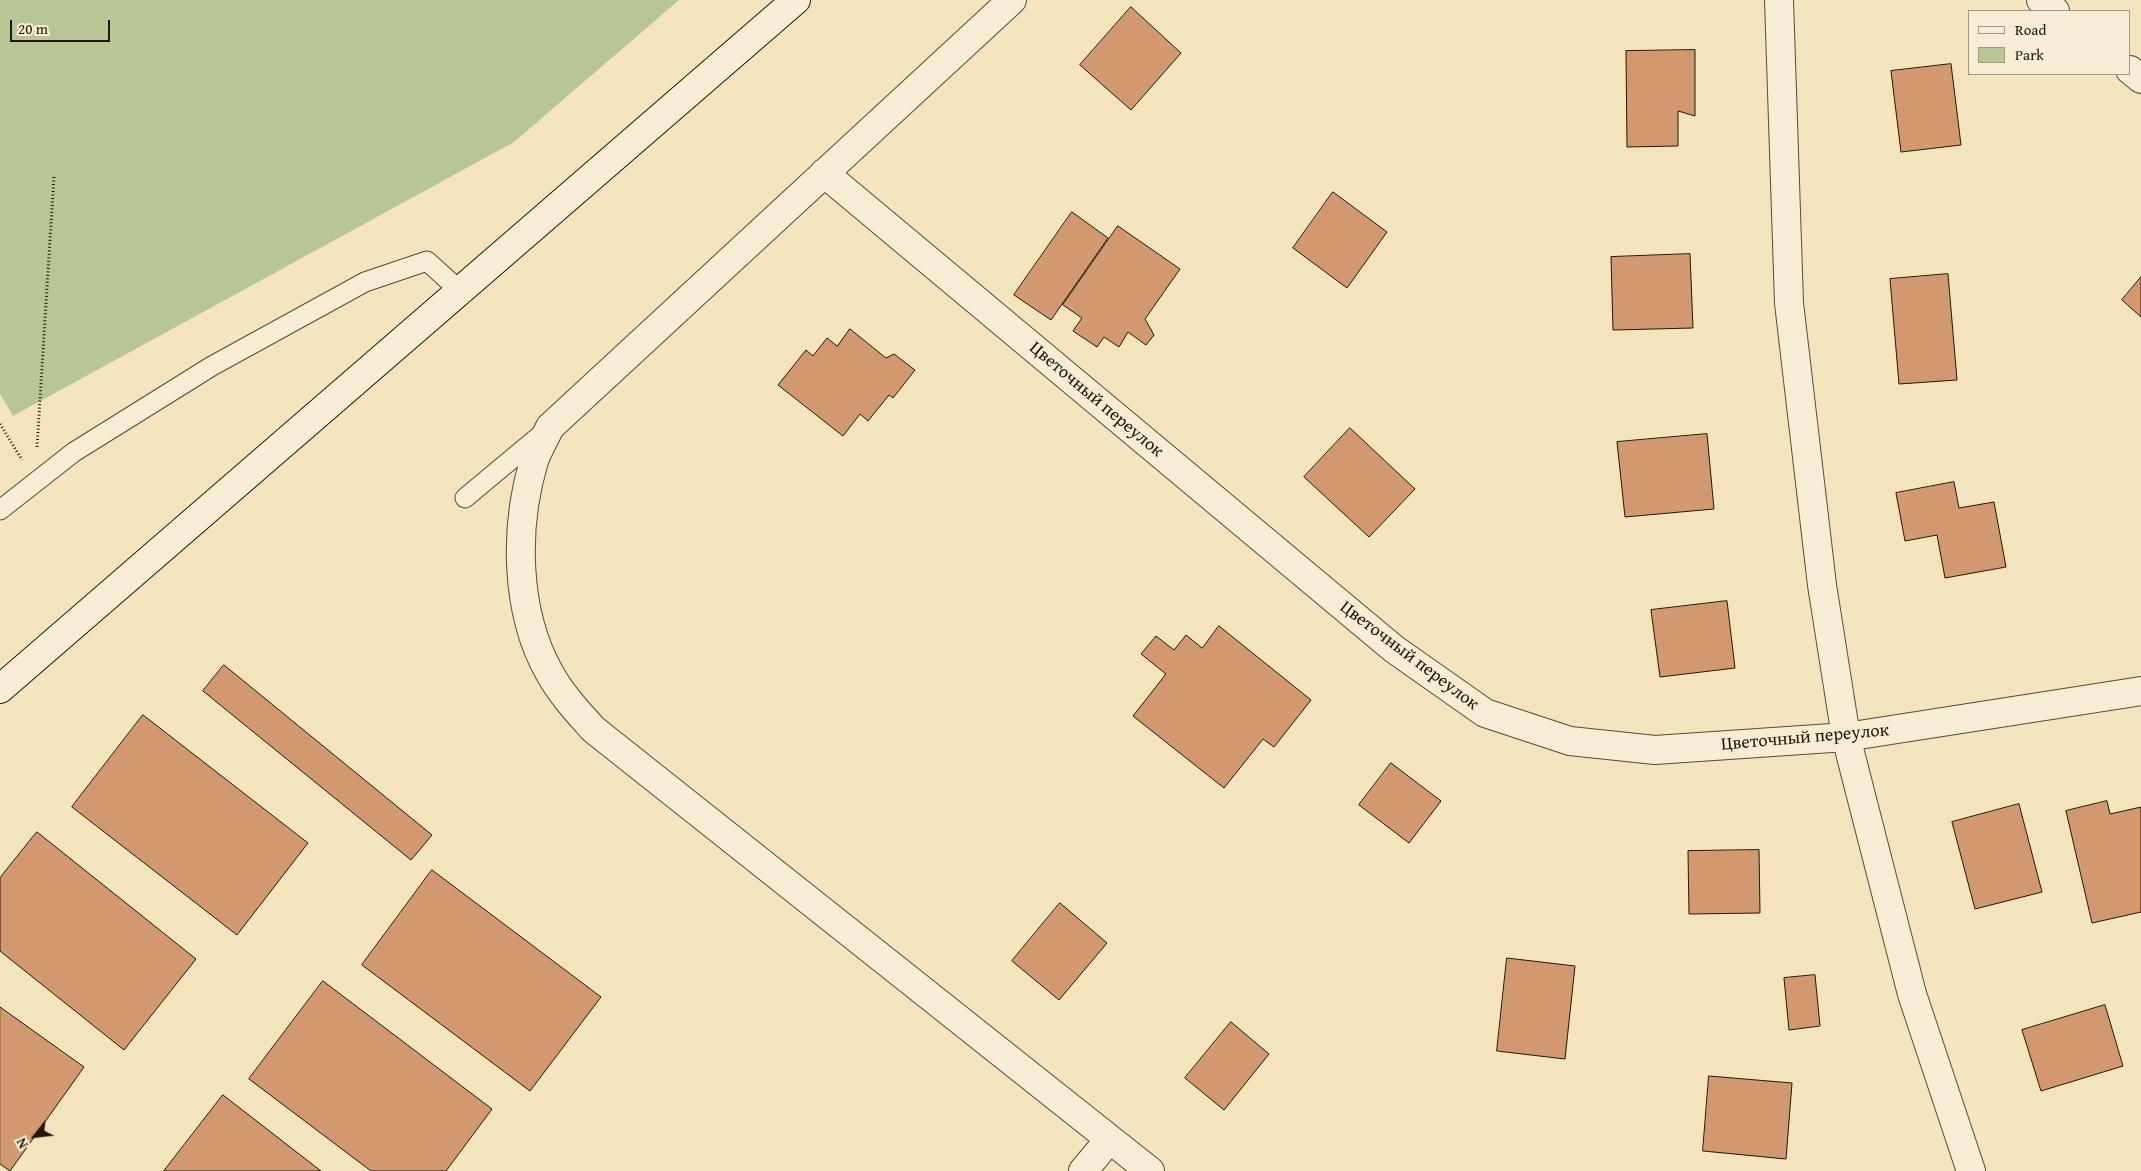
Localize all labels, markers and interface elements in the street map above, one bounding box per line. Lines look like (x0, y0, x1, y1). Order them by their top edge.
scale bar (12, 10, 112, 42)
legend (1968, 10, 2131, 75)
text: 20 m (18, 18, 48, 39)
text: Road (2015, 19, 2046, 40)
text: Park (2015, 44, 2044, 65)
street label: Цветочный переулок (1025, 338, 1167, 462)
street label: Цветочный переулок (1335, 597, 1483, 715)
street label: Цветочный переулок (1720, 720, 1890, 756)
north arrow (10, 1111, 60, 1161)
text: N (11, 1134, 33, 1152)

